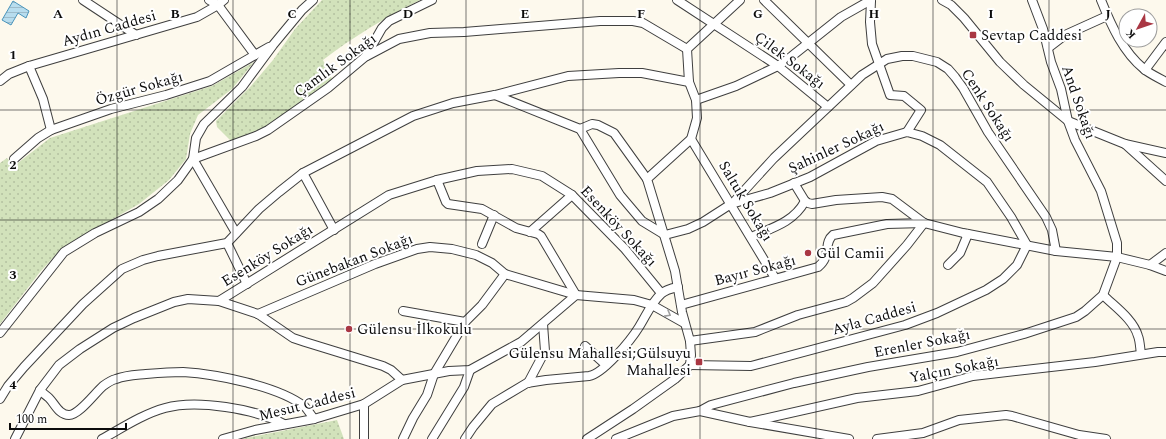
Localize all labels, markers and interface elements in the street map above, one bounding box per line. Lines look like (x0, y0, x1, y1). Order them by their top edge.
text: A (53, 4, 63, 24)
street label: Aydın Caddesi (59, 4, 159, 53)
text: B (170, 4, 180, 24)
text: C (287, 4, 297, 24)
text: D (403, 4, 413, 24)
text: E (521, 4, 530, 24)
text: F (637, 4, 645, 24)
text: G (753, 4, 763, 24)
text: H (869, 4, 880, 24)
text: I (988, 4, 994, 24)
text: J (1105, 4, 1111, 24)
north arrow (1118, 8, 1158, 48)
place label: Sevtap Caddesi (981, 24, 1082, 47)
text: K (1121, 25, 1140, 43)
street label: Çilek Sokağı (749, 26, 830, 95)
street label: Çamlık Sokağı (289, 28, 381, 103)
marker: Sevtap Caddesi (968, 30, 978, 40)
text: 1 (9, 45, 17, 65)
street label: And Sokağı (1055, 62, 1102, 142)
street label: Cenk Sokağı (955, 64, 1020, 147)
street label: Özgür Sokağı (93, 65, 186, 112)
street label: Şahinler Sokağı (784, 115, 888, 180)
text: 2 (9, 155, 17, 175)
street label: Saltuk Sokağı (712, 157, 779, 246)
street label: Esenköy Sokağı (575, 180, 663, 272)
street label: Esenköy Sokağı (217, 218, 317, 293)
street label: Günebakan Sokağı (292, 227, 416, 293)
place label: Gül Camii (816, 242, 885, 265)
marker: Gül Camii (803, 248, 813, 258)
street label: Bayır Sokağı (712, 249, 798, 292)
text: 3 (9, 265, 17, 285)
street label: Ayla Caddesi (829, 295, 919, 341)
one-way arrow (664, 309, 671, 316)
place label: Gülensu İlkokulu (357, 318, 472, 341)
street label: Erenler Sokağı (872, 323, 972, 364)
marker: Gülensu İlkokulu (344, 324, 354, 334)
place label: Gülensu Mahallesi;Gülsuyu Mahallesi (509, 342, 691, 382)
street label: Yalçın Sokağı (908, 350, 1001, 389)
marker: Gülensu Mahallesi;Gülsuyu Mahallesi (694, 357, 704, 367)
text: 4 (9, 375, 17, 395)
street label: Mesut Caddesi (256, 381, 358, 428)
scale bar (10, 405, 126, 431)
text: 100 m (16, 410, 47, 429)

